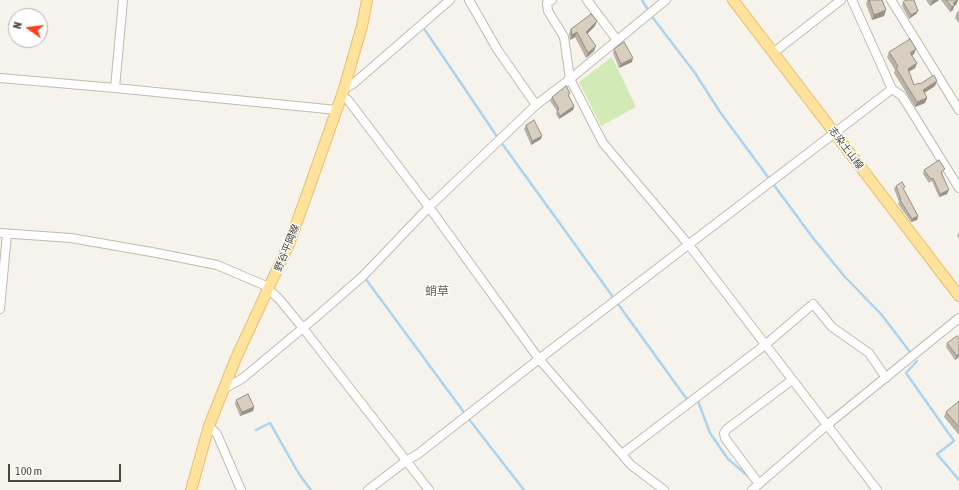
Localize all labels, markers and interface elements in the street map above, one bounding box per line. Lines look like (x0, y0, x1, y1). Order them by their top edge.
north arrow (8, 8, 48, 48)
text: N (11, 21, 24, 30)
street label: 志染土山線 (826, 124, 866, 172)
street label: 野谷平岡線 (272, 223, 302, 273)
district label: 蛸草 (425, 284, 449, 298)
scale bar (10, 456, 123, 482)
text: 100 m (15, 464, 42, 478)

